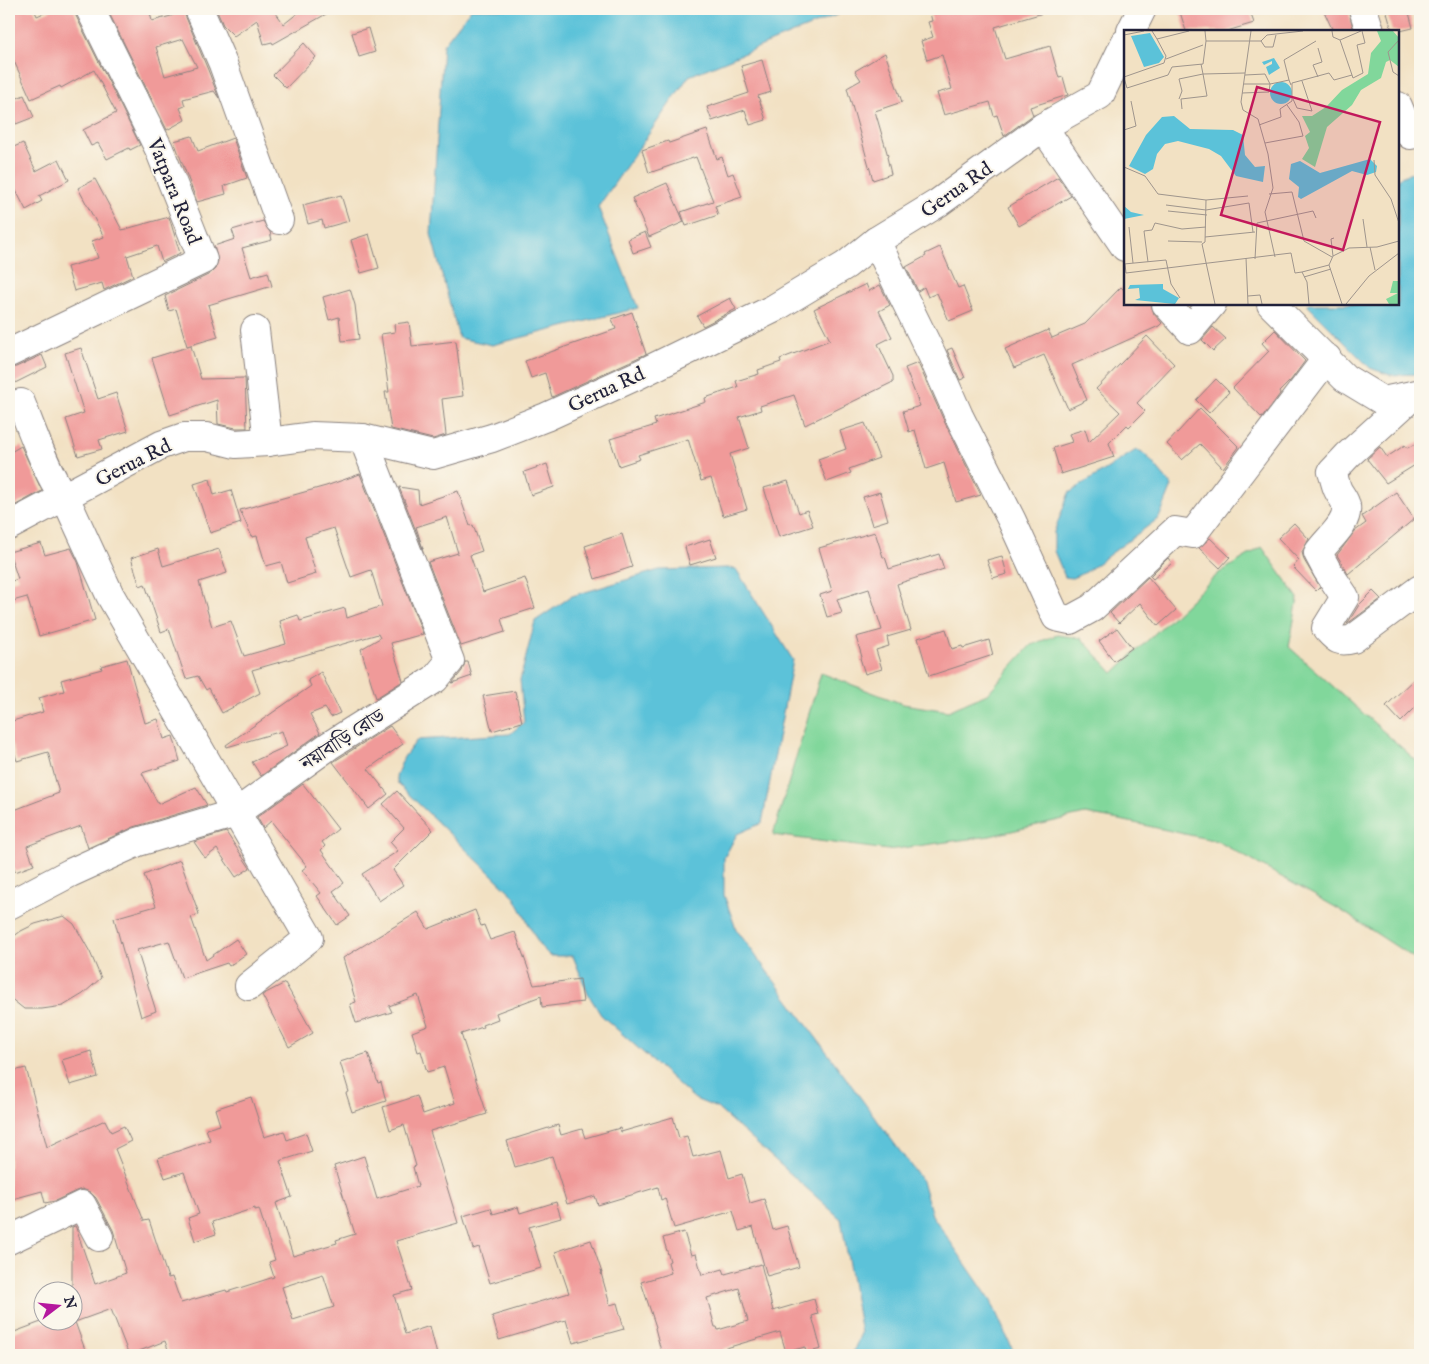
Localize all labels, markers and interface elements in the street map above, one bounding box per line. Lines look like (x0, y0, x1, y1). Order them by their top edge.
inset map (1124, 30, 1399, 305)
street label: Vatpara Road (141, 134, 206, 249)
street label: Gerua Rd (916, 156, 998, 224)
street label: Gerua Rd (564, 362, 649, 419)
street label: Gerua Rd (92, 434, 176, 493)
street label: নয়াবাড়ি রোড (295, 703, 390, 777)
north arrow (32, 1282, 82, 1332)
text: N (59, 1293, 80, 1311)

